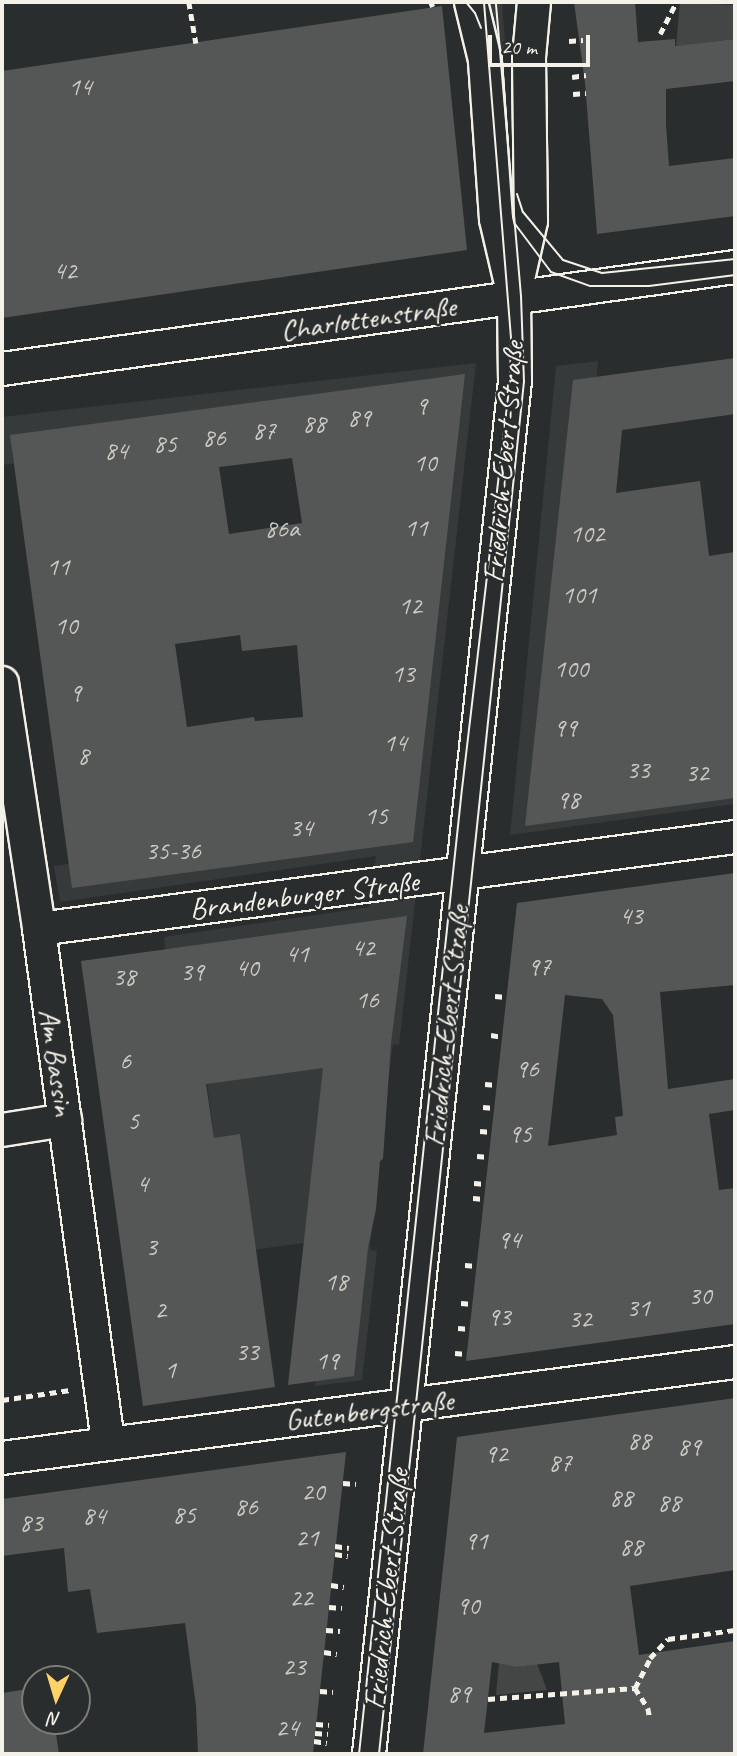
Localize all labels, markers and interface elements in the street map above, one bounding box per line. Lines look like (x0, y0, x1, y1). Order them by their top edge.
scale bar (492, 21, 594, 65)
text: 20 m (501, 34, 537, 60)
house number: 14 (68, 71, 92, 103)
house number: 42 (53, 255, 77, 287)
street label: Charlottenstraße (278, 288, 458, 348)
street label: Friedrich-Ebert-Straße (475, 340, 531, 584)
house number: 9 (415, 390, 427, 422)
house number: 89 (347, 402, 371, 434)
house number: 88 (302, 408, 326, 440)
house number: 87 (252, 415, 276, 447)
house number: 86 (202, 422, 226, 454)
house number: 85 (153, 428, 177, 460)
house number: 84 (104, 435, 128, 467)
house number: 10 (413, 447, 437, 479)
house number: 11 (404, 512, 428, 544)
house number: 86a (265, 513, 299, 545)
house number: 102 (569, 518, 605, 550)
house number: 11 (46, 551, 70, 583)
house number: 101 (561, 579, 597, 611)
house number: 12 (398, 590, 422, 622)
house number: 10 (54, 610, 78, 642)
house number: 100 (553, 653, 589, 685)
house number: 13 (391, 658, 415, 690)
house number: 9 (69, 677, 81, 709)
house number: 99 (553, 712, 577, 744)
house number: 14 (383, 727, 407, 759)
house number: 8 (77, 740, 89, 772)
house number: 33 (626, 754, 650, 786)
house number: 32 (685, 757, 709, 789)
house number: 98 (556, 784, 580, 816)
house number: 15 (364, 800, 388, 832)
house number: 34 (289, 812, 313, 844)
house number: 35-36 (145, 835, 201, 867)
street label: Brandenburger Straße (187, 863, 421, 927)
house number: 43 (619, 900, 643, 932)
street label: Friedrich-Ebert-Straße (415, 904, 477, 1148)
house number: 42 (351, 932, 375, 964)
house number: 41 (285, 938, 309, 970)
house number: 97 (527, 951, 551, 983)
house number: 40 (235, 952, 259, 984)
house number: 39 (180, 956, 204, 988)
house number: 38 (112, 961, 136, 993)
house number: 16 (355, 984, 379, 1016)
street label: Am Bassin (32, 1006, 82, 1118)
house number: 6 (119, 1045, 131, 1077)
house number: 96 (515, 1053, 539, 1085)
house number: 5 (127, 1105, 139, 1137)
house number: 95 (508, 1118, 532, 1150)
house number: 4 (136, 1168, 148, 1200)
house number: 94 (497, 1224, 521, 1256)
house number: 3 (145, 1231, 157, 1263)
house number: 18 (324, 1266, 348, 1298)
house number: 30 (688, 1280, 712, 1312)
house number: 31 (626, 1292, 650, 1324)
house number: 2 (154, 1294, 166, 1326)
house number: 93 (487, 1301, 511, 1333)
house number: 32 (568, 1303, 592, 1335)
house number: 33 (235, 1336, 259, 1368)
house number: 19 (315, 1345, 339, 1377)
house number: 1 (164, 1354, 176, 1386)
street label: Gutenbergstraße (283, 1382, 455, 1438)
house number: 88 (627, 1425, 651, 1457)
house number: 89 (677, 1431, 701, 1463)
house number: 92 (484, 1438, 508, 1470)
house number: 87 (548, 1447, 572, 1479)
street label: Friedrich-Ebert-Straße (355, 1467, 417, 1711)
house number: 20 (301, 1476, 325, 1508)
house number: 88 (609, 1482, 633, 1514)
house number: 88 (657, 1487, 681, 1519)
house number: 86 (234, 1491, 258, 1523)
house number: 85 (172, 1499, 196, 1531)
house number: 84 (82, 1500, 106, 1532)
house number: 83 (19, 1507, 43, 1539)
house number: 21 (295, 1522, 319, 1554)
house number: 91 (464, 1525, 488, 1557)
house number: 88 (619, 1531, 643, 1563)
house number: 22 (289, 1582, 313, 1614)
house number: 90 (456, 1590, 480, 1622)
house number: 23 (282, 1651, 306, 1683)
north arrow (21, 1665, 91, 1735)
house number: 89 (447, 1678, 471, 1710)
text: N (48, 1707, 61, 1731)
house number: 24 (275, 1712, 299, 1744)

